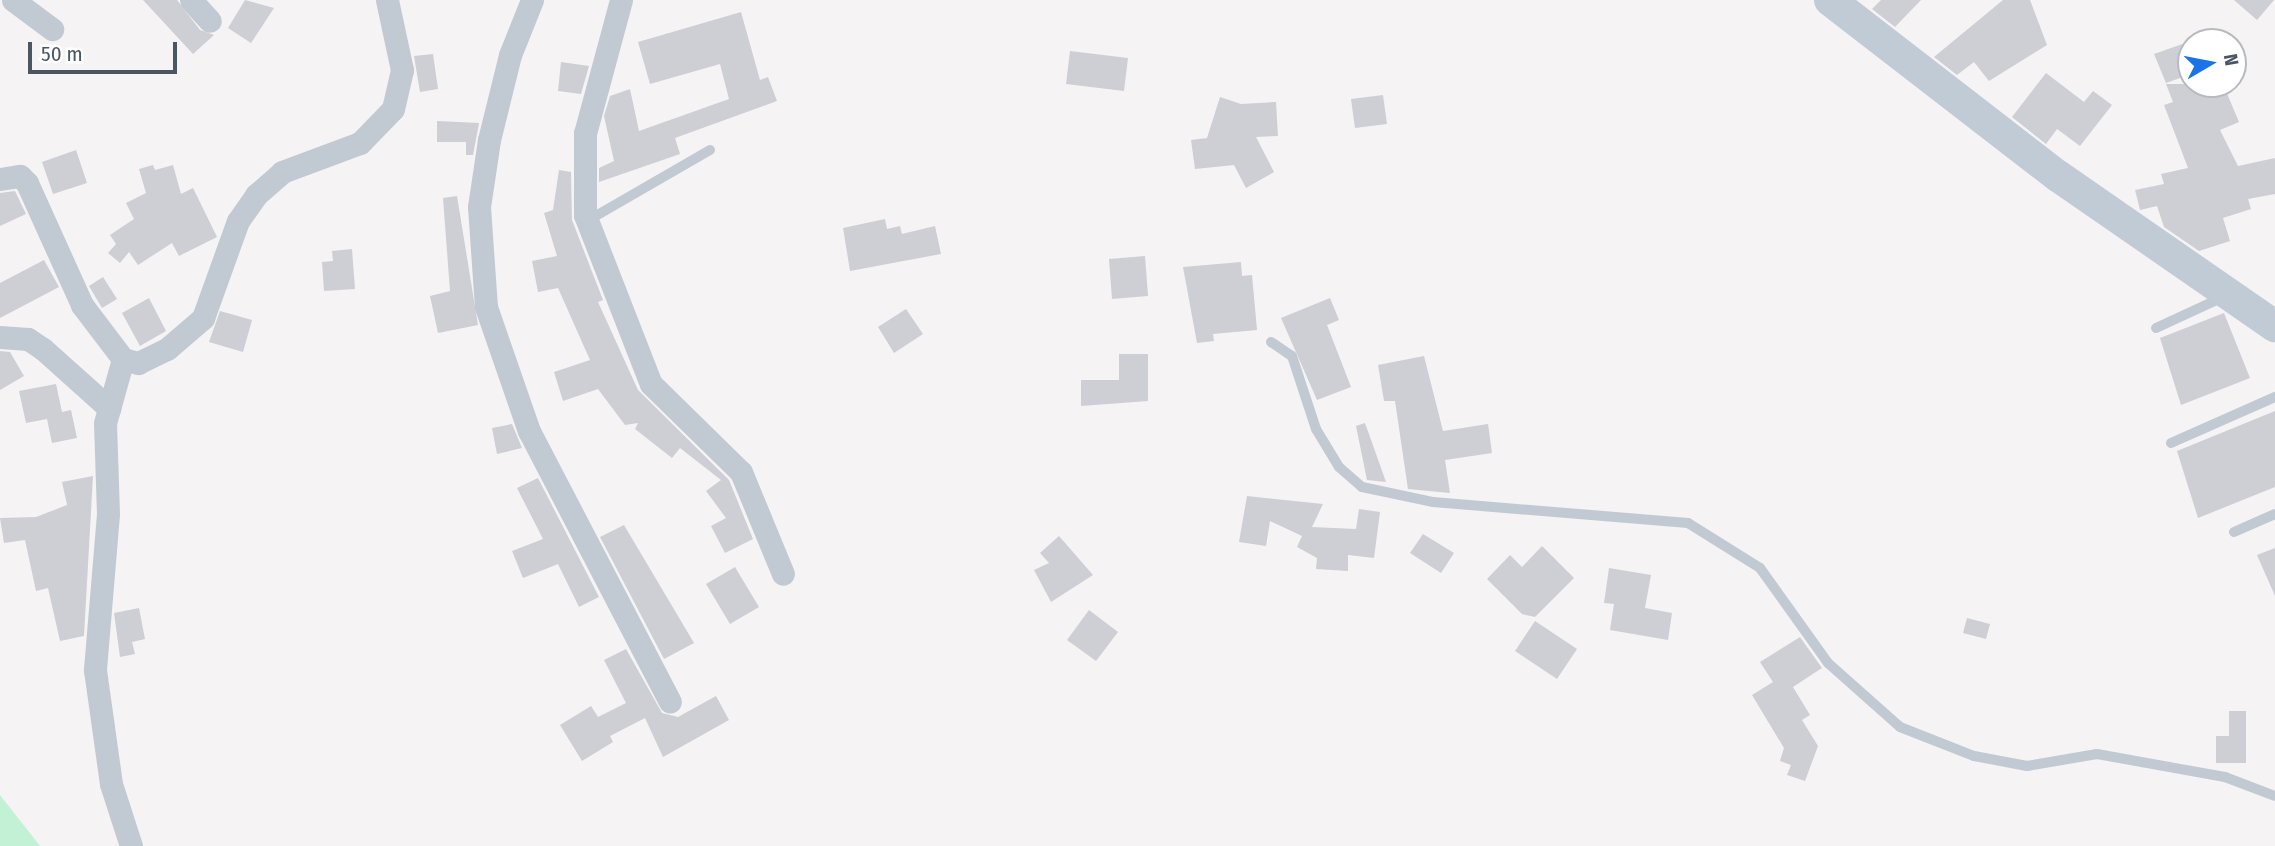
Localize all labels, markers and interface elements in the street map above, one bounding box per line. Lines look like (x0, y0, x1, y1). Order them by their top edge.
scale bar (32, 28, 180, 72)
north arrow (2177, 28, 2247, 98)
text: 50 m (41, 41, 83, 67)
text: N (2219, 52, 2244, 67)

